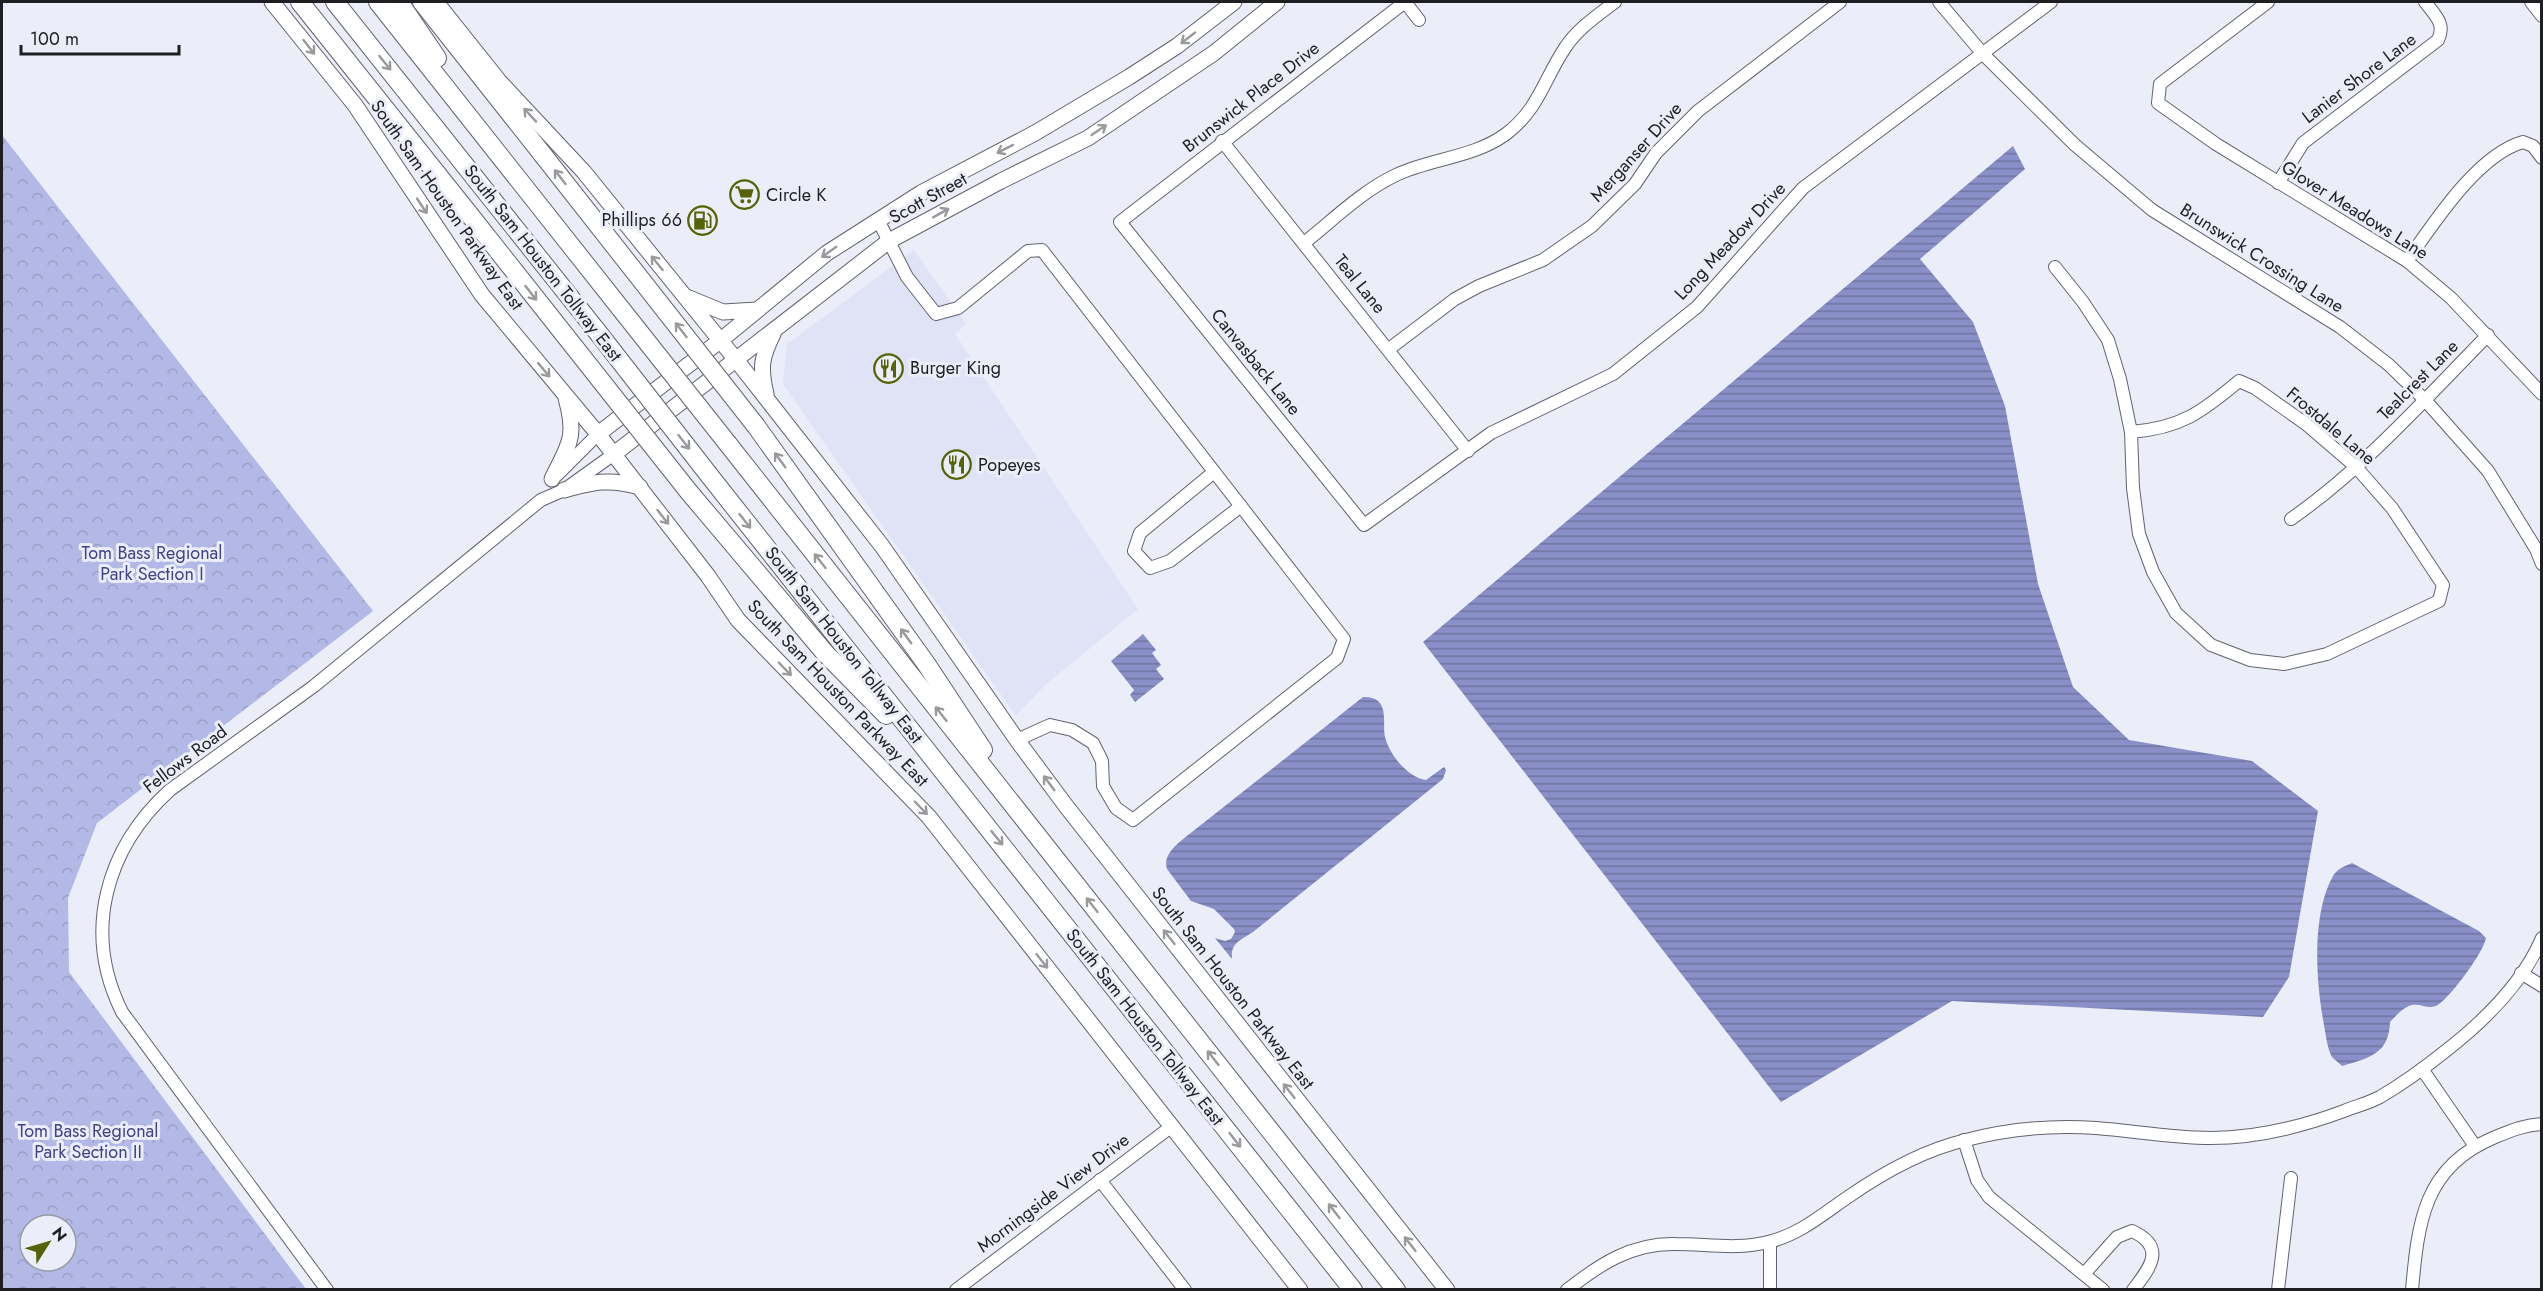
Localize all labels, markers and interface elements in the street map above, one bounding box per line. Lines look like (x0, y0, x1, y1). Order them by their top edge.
scale bar (21, 18, 178, 56)
text: 100 m (30, 26, 79, 52)
street label: Lanier Shore Lane (2296, 26, 2422, 130)
one-way arrow (1180, 31, 1196, 44)
street label: Brunswick Place Drive (1177, 35, 1325, 159)
one-way arrow (302, 39, 315, 55)
one-way arrow (378, 55, 391, 71)
street label: South Sam Houston Parkway East (364, 95, 530, 316)
street label: Merganser Drive (1584, 96, 1688, 208)
one-way arrow (523, 108, 537, 123)
one-way arrow (1091, 124, 1107, 136)
one-way arrow (997, 144, 1015, 155)
street label: Glover Meadows Lane (2277, 154, 2433, 266)
street label: South Sam Houston Tollway East (458, 159, 629, 368)
street label: Scott Street (884, 166, 972, 230)
one-way arrow (554, 169, 567, 185)
street label: Long Meadow Drive (1668, 176, 1792, 306)
supermarket icon: Circle K (729, 179, 761, 211)
place label: Circle K (766, 182, 827, 208)
one-way arrow (416, 197, 428, 213)
street label: Brunswick Crossing Lane (2175, 197, 2349, 319)
fuel station icon: Phillips 66 (687, 204, 719, 236)
place label: Phillips 66 (601, 207, 682, 233)
one-way arrow (932, 207, 949, 219)
one-way arrow (821, 246, 838, 258)
street label: Teal Lane (1328, 249, 1392, 319)
one-way arrow (651, 255, 664, 271)
one-way arrow (525, 285, 538, 301)
street label: Canvasback Lane (1205, 303, 1307, 421)
one-way arrow (675, 322, 688, 338)
street label: Tealcrest Lane (2372, 334, 2464, 426)
restaurant icon: Burger King (873, 352, 905, 384)
place label: Burger King (910, 355, 1001, 381)
one-way arrow (537, 362, 551, 377)
street label: Frostdale Lane (2281, 381, 2381, 471)
one-way arrow (677, 434, 690, 450)
restaurant icon: Popeyes (941, 449, 973, 481)
place label: Popeyes (978, 452, 1041, 478)
one-way arrow (774, 453, 786, 469)
one-way arrow (656, 509, 669, 525)
one-way arrow (739, 513, 752, 529)
park label: Tom Bass Regional Park Section I (82, 540, 222, 587)
street label: South Sam Houston Tollway East (759, 541, 930, 750)
one-way arrow (814, 553, 827, 569)
street label: South Sam Houston Parkway East (741, 594, 935, 793)
one-way arrow (900, 628, 912, 644)
one-way arrow (778, 661, 792, 676)
one-way arrow (935, 706, 948, 722)
street label: Fellows Road (138, 719, 232, 799)
one-way arrow (1043, 776, 1055, 792)
one-way arrow (913, 801, 928, 816)
one-way arrow (990, 830, 1003, 846)
street label: South Sam Houston Parkway East (1145, 881, 1321, 1096)
one-way arrow (1085, 897, 1098, 913)
street label: South Sam Houston Tollway East (1060, 923, 1231, 1132)
one-way arrow (1162, 930, 1175, 946)
one-way arrow (1036, 953, 1049, 969)
one-way arrow (1206, 1050, 1219, 1066)
one-way arrow (1282, 1083, 1295, 1099)
park label: Tom Bass Regional Park Section II (18, 1118, 158, 1165)
street label: Morningside View Drive (972, 1127, 1134, 1259)
one-way arrow (1228, 1131, 1241, 1147)
one-way arrow (1327, 1203, 1340, 1219)
north arrow (18, 1213, 78, 1273)
text: N (47, 1222, 73, 1246)
one-way arrow (1404, 1236, 1417, 1252)

